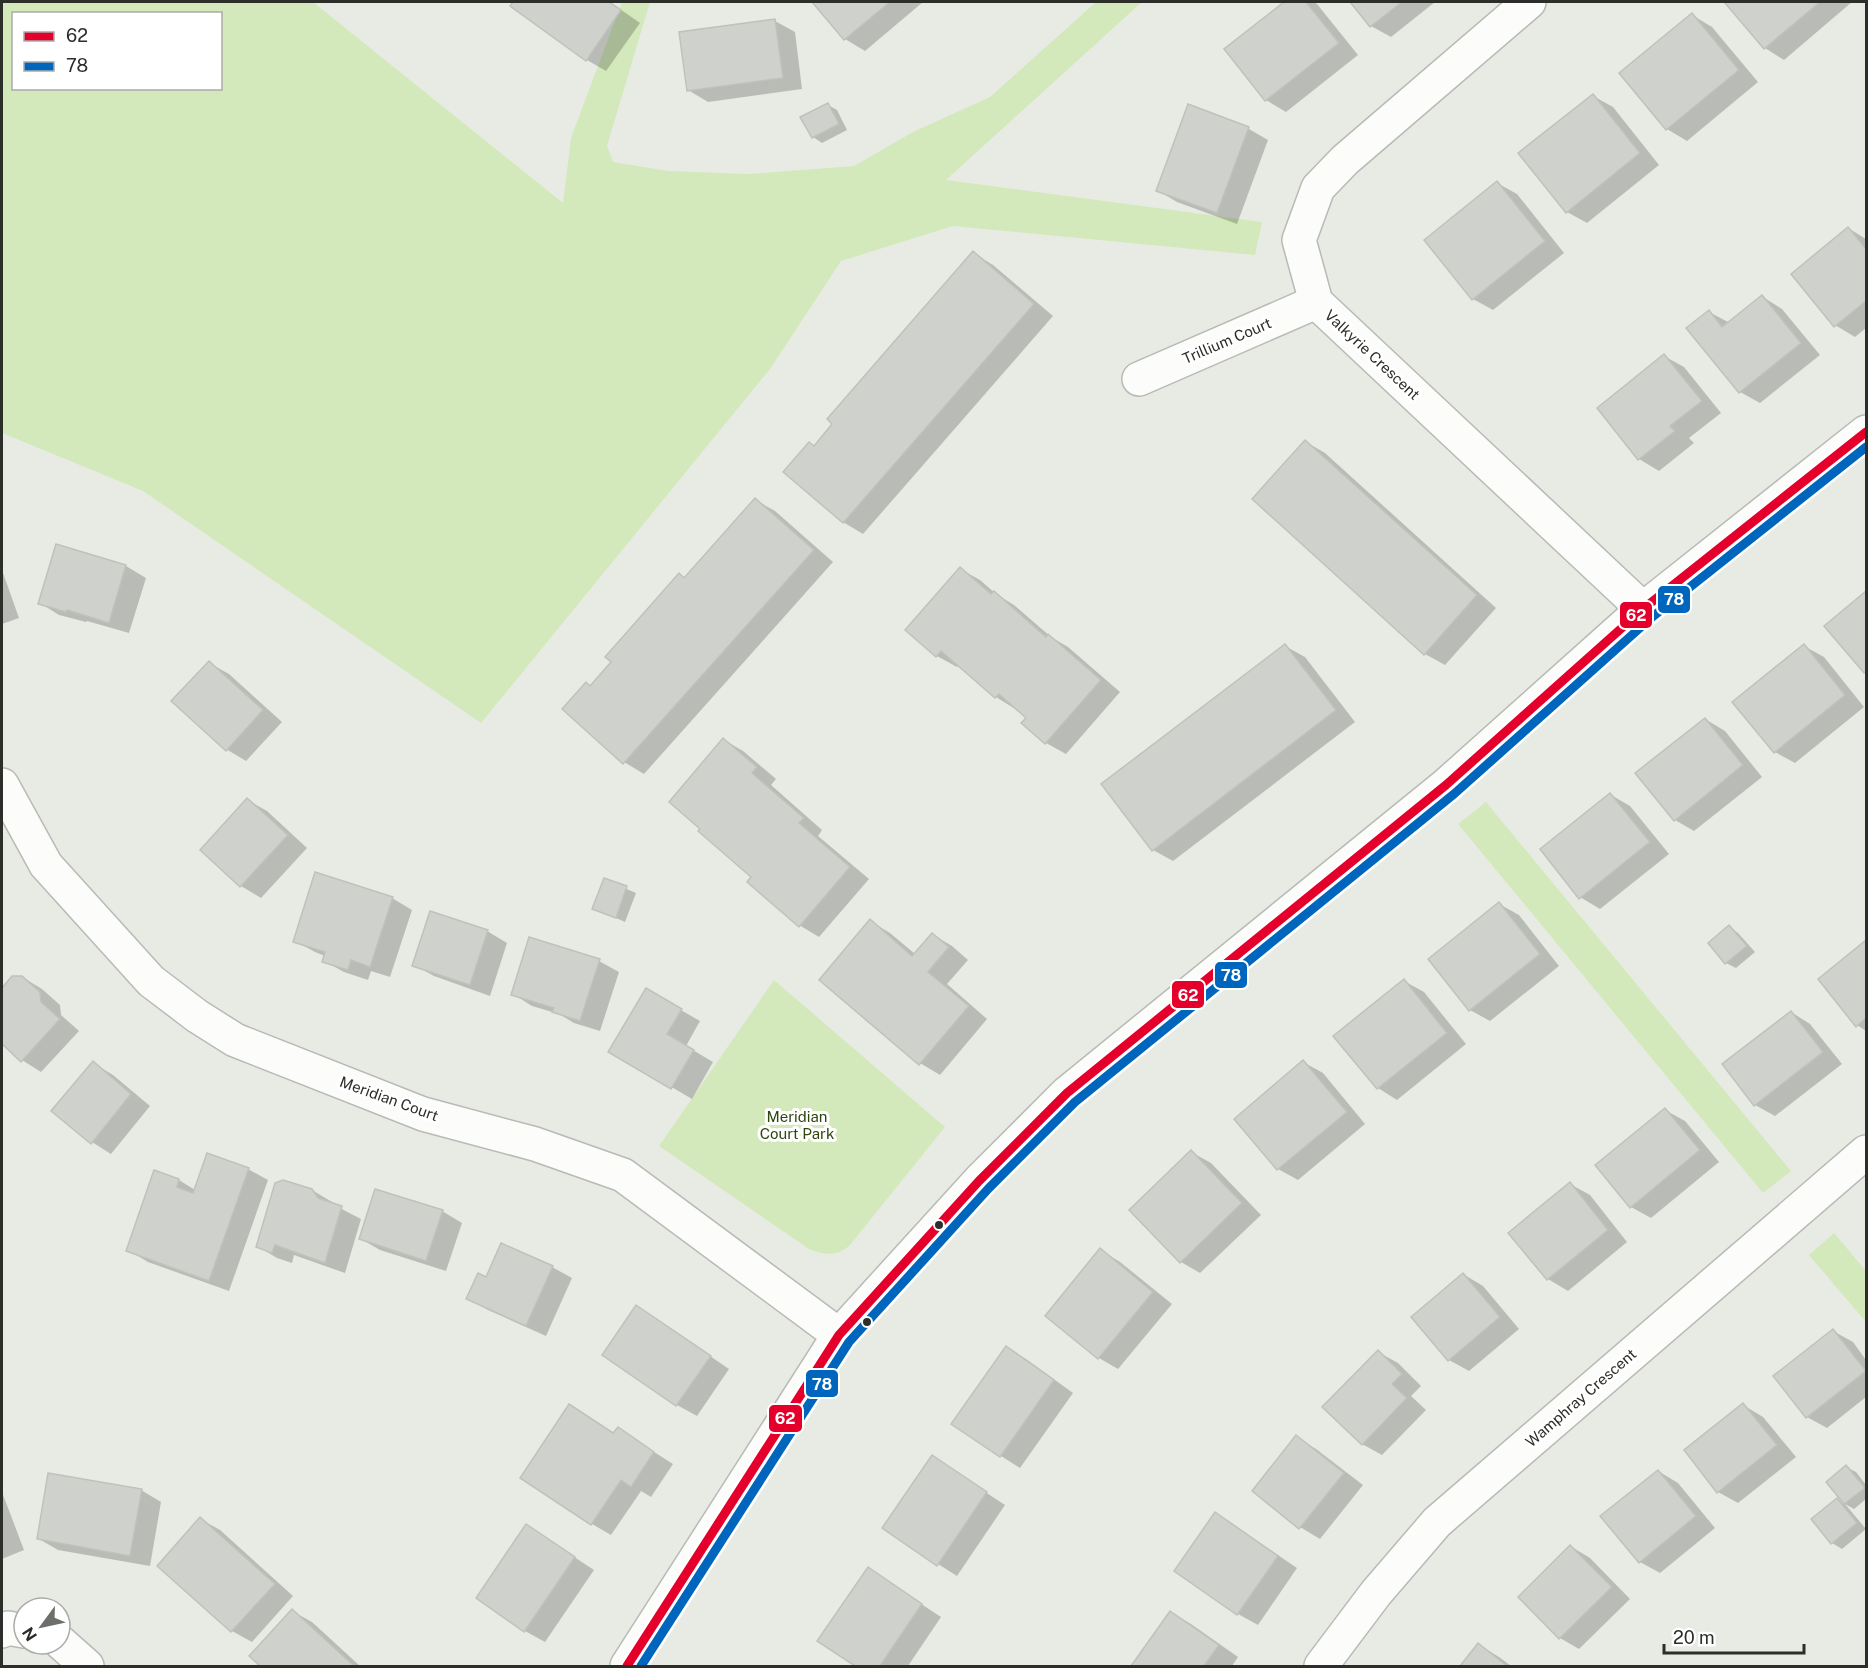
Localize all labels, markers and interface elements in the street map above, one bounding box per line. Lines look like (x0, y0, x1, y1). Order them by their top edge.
legend (12, 12, 222, 90)
text: 62 (66, 25, 88, 46)
text: 78 (66, 55, 88, 76)
street label: Valkyrie Crescent (1321, 306, 1423, 403)
street label: Trillium Court (1180, 314, 1274, 367)
line badge: 78 (1657, 585, 1691, 614)
text: 78 (1664, 590, 1685, 609)
line badge: 62 (1619, 601, 1653, 629)
text: 62 (1626, 606, 1646, 625)
line badge: 78 (1214, 961, 1248, 989)
text: 78 (1221, 966, 1242, 985)
line badge: 62 (1171, 980, 1205, 1009)
text: 62 (1178, 986, 1198, 1005)
street label: Meridian Court (338, 1073, 441, 1124)
park label: Meridian Court Park (760, 1108, 834, 1142)
unlabelled marker (933, 1219, 945, 1231)
unlabelled marker (861, 1316, 873, 1328)
street label: Wamphray Crescent (1522, 1345, 1639, 1450)
line badge: 78 (805, 1369, 839, 1398)
text: 78 (812, 1375, 833, 1394)
line badge: 62 (768, 1404, 803, 1433)
text: 62 (775, 1409, 795, 1428)
north arrow (12, 1596, 72, 1656)
scale bar (1664, 1617, 1804, 1655)
text: N (18, 1623, 41, 1644)
text: 20 m (1673, 1627, 1715, 1648)

